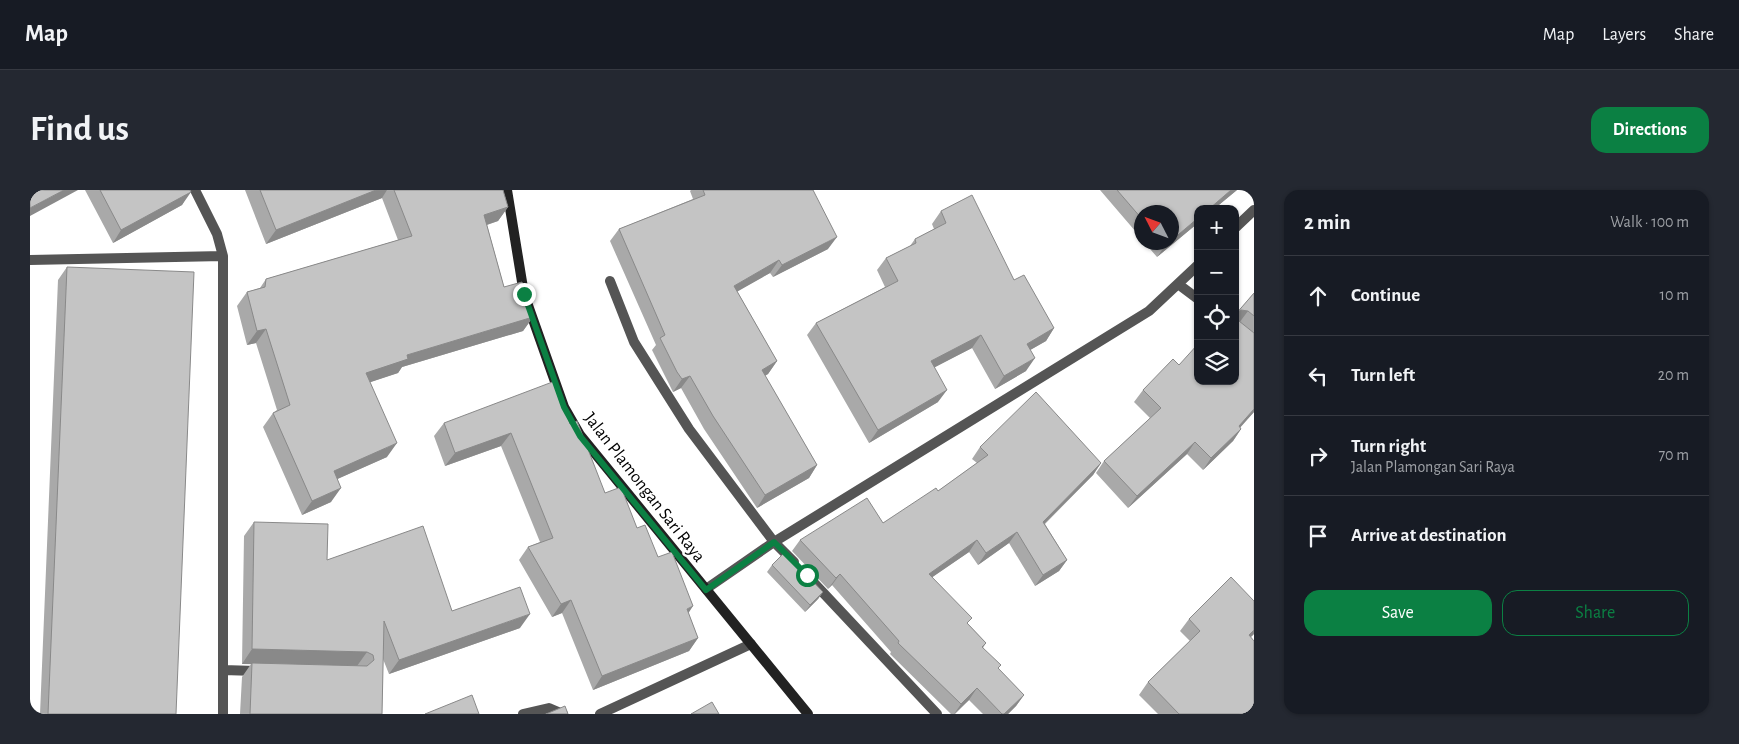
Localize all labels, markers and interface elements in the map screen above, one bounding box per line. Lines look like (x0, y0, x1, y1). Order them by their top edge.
text: Map (25, 22, 68, 46)
text: Map (1543, 26, 1574, 44)
text: Layers (1602, 26, 1646, 44)
text: Share (1674, 26, 1714, 44)
button: Directions (1591, 107, 1709, 153)
text: Find us (30, 112, 129, 147)
north arrow (1134, 205, 1179, 250)
map controls (1194, 205, 1239, 385)
button: + (1194, 205, 1239, 250)
text: 2 min (1304, 212, 1351, 233)
text: Walk · 100 m (1610, 214, 1689, 230)
button: − (1194, 250, 1239, 295)
icon: ahead (1304, 282, 1332, 310)
route end (513, 283, 536, 306)
text: Continue (1351, 286, 1420, 305)
text: 10 m (1660, 287, 1689, 303)
button: locate (1194, 295, 1239, 340)
button: layers (1194, 340, 1239, 385)
icon: left (1304, 362, 1332, 390)
text: Turn left (1351, 366, 1415, 385)
text: 20 m (1658, 367, 1689, 383)
street label: Jalan Plamongan Sari Raya (580, 409, 708, 566)
text: Turn right (1351, 437, 1426, 456)
icon: right (1304, 442, 1332, 470)
text: 70 m (1658, 447, 1689, 463)
text: Jalan Plamongan Sari Raya (1351, 459, 1515, 475)
icon: arrive (1304, 522, 1332, 550)
text: Arrive at destination (1351, 526, 1507, 545)
route start (796, 564, 819, 587)
button: Save (1304, 590, 1492, 636)
button: Share (1502, 590, 1689, 636)

